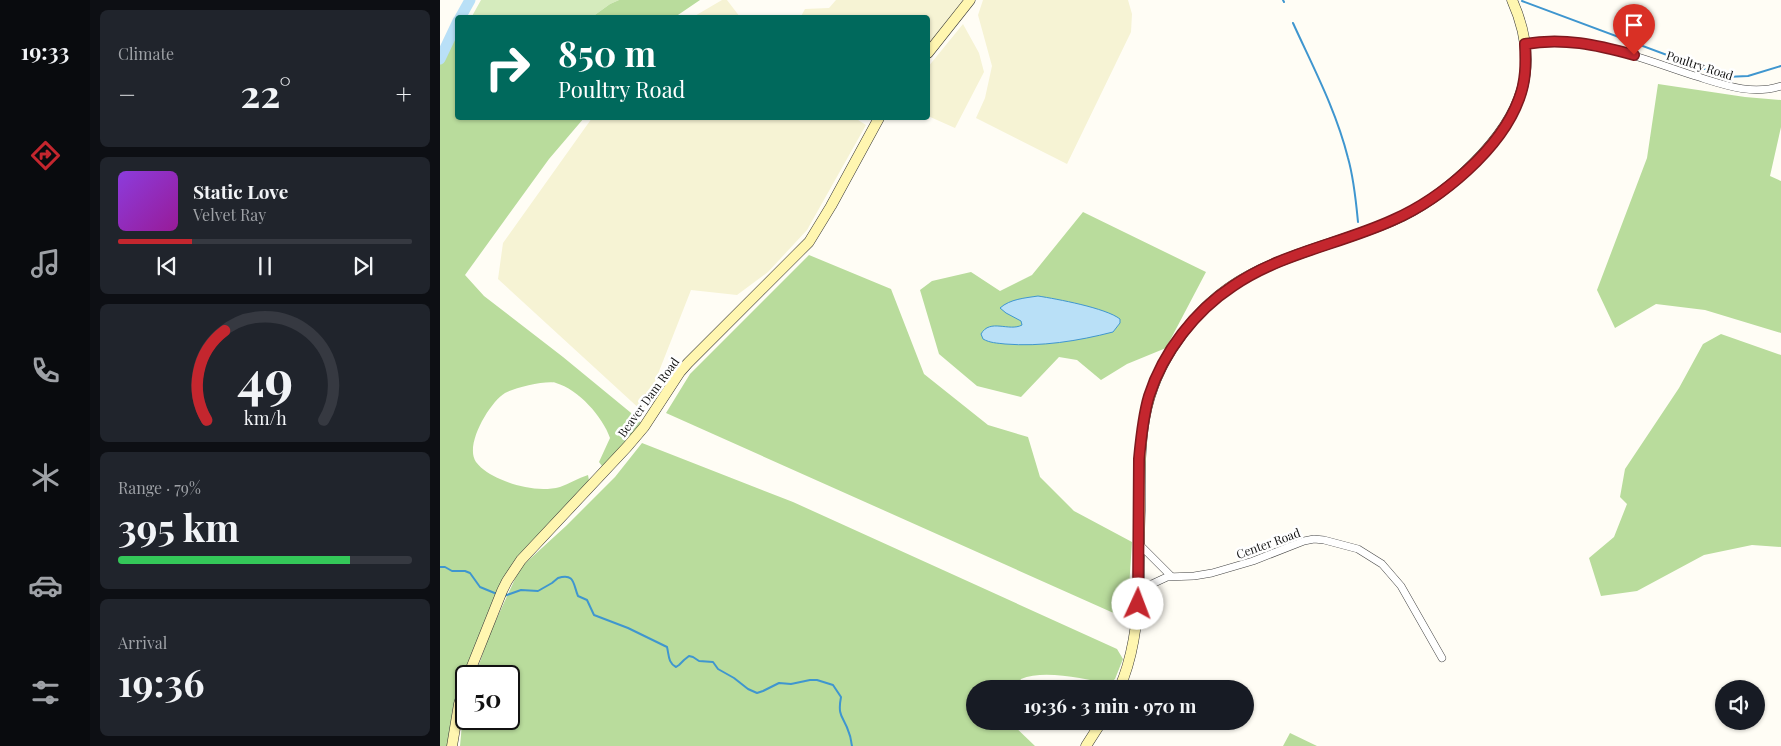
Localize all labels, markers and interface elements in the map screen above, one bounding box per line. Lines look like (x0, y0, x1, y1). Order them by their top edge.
pin (1613, 4, 1655, 55)
icon: arrive (1620, 11, 1648, 39)
text: 850 m (558, 29, 656, 76)
icon: right (475, 35, 540, 100)
text: 19:33 (21, 36, 69, 66)
text: Climate (118, 43, 174, 64)
street label: Poultry Road (1664, 47, 1736, 83)
text: 22° (241, 67, 291, 118)
text: Poultry Road (558, 74, 685, 104)
text: − (118, 75, 136, 112)
text: + (396, 75, 412, 112)
icon: directions (28, 138, 63, 173)
text: Static Love (193, 178, 288, 204)
text: Velvet Ray (193, 204, 266, 225)
icon: music (28, 246, 63, 281)
icon: previous (153, 252, 181, 280)
icon: pause (251, 252, 279, 280)
icon: next (349, 252, 377, 280)
text: 49 (237, 343, 293, 412)
icon: phone (28, 353, 63, 388)
street label: Beaver Dam Road (614, 354, 682, 440)
text: km/h (244, 406, 287, 429)
icon: climate (28, 460, 63, 495)
text: Range · 79% (118, 477, 201, 498)
text: 395 km (118, 501, 239, 552)
street label: Center Road (1234, 524, 1302, 562)
icon: car (28, 568, 63, 603)
position arrow (1111, 577, 1163, 629)
text: Arrival (118, 632, 167, 653)
text: 19:36 (118, 656, 204, 707)
speed limit sign: 50 (455, 665, 520, 730)
icon: filters (28, 675, 63, 710)
map controls (1715, 680, 1765, 730)
button: sound (1715, 680, 1765, 730)
text: 19:36 · 3 min · 970 m (1024, 692, 1196, 718)

